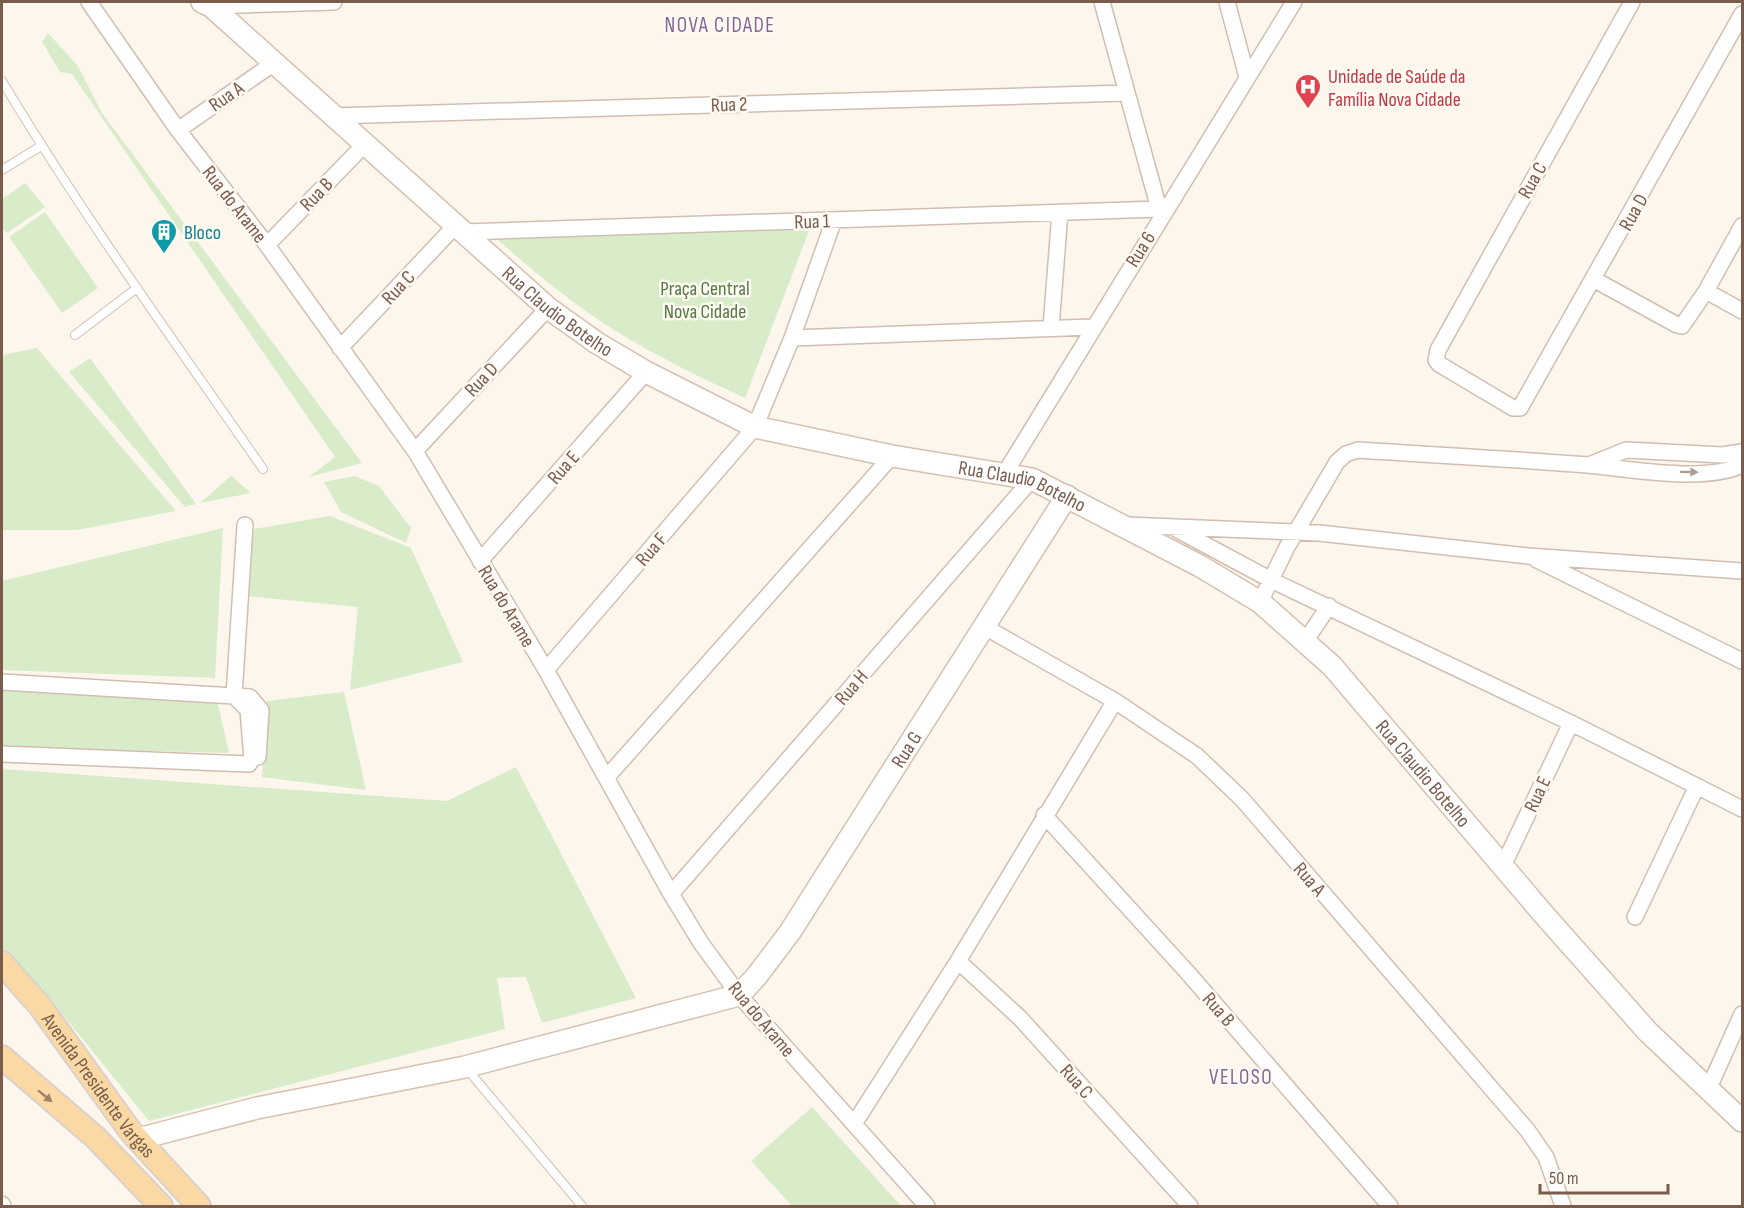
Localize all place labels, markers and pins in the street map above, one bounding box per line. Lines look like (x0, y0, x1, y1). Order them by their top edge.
place label: Unidade de Saúde da Família Nova Cidade (1328, 65, 1466, 112)
hospital icon: Unidade de Saúde da Família Nova Cidade (1293, 72, 1323, 110)
building icon: Bloco (149, 217, 179, 255)
place label: Bloco (184, 221, 221, 245)

